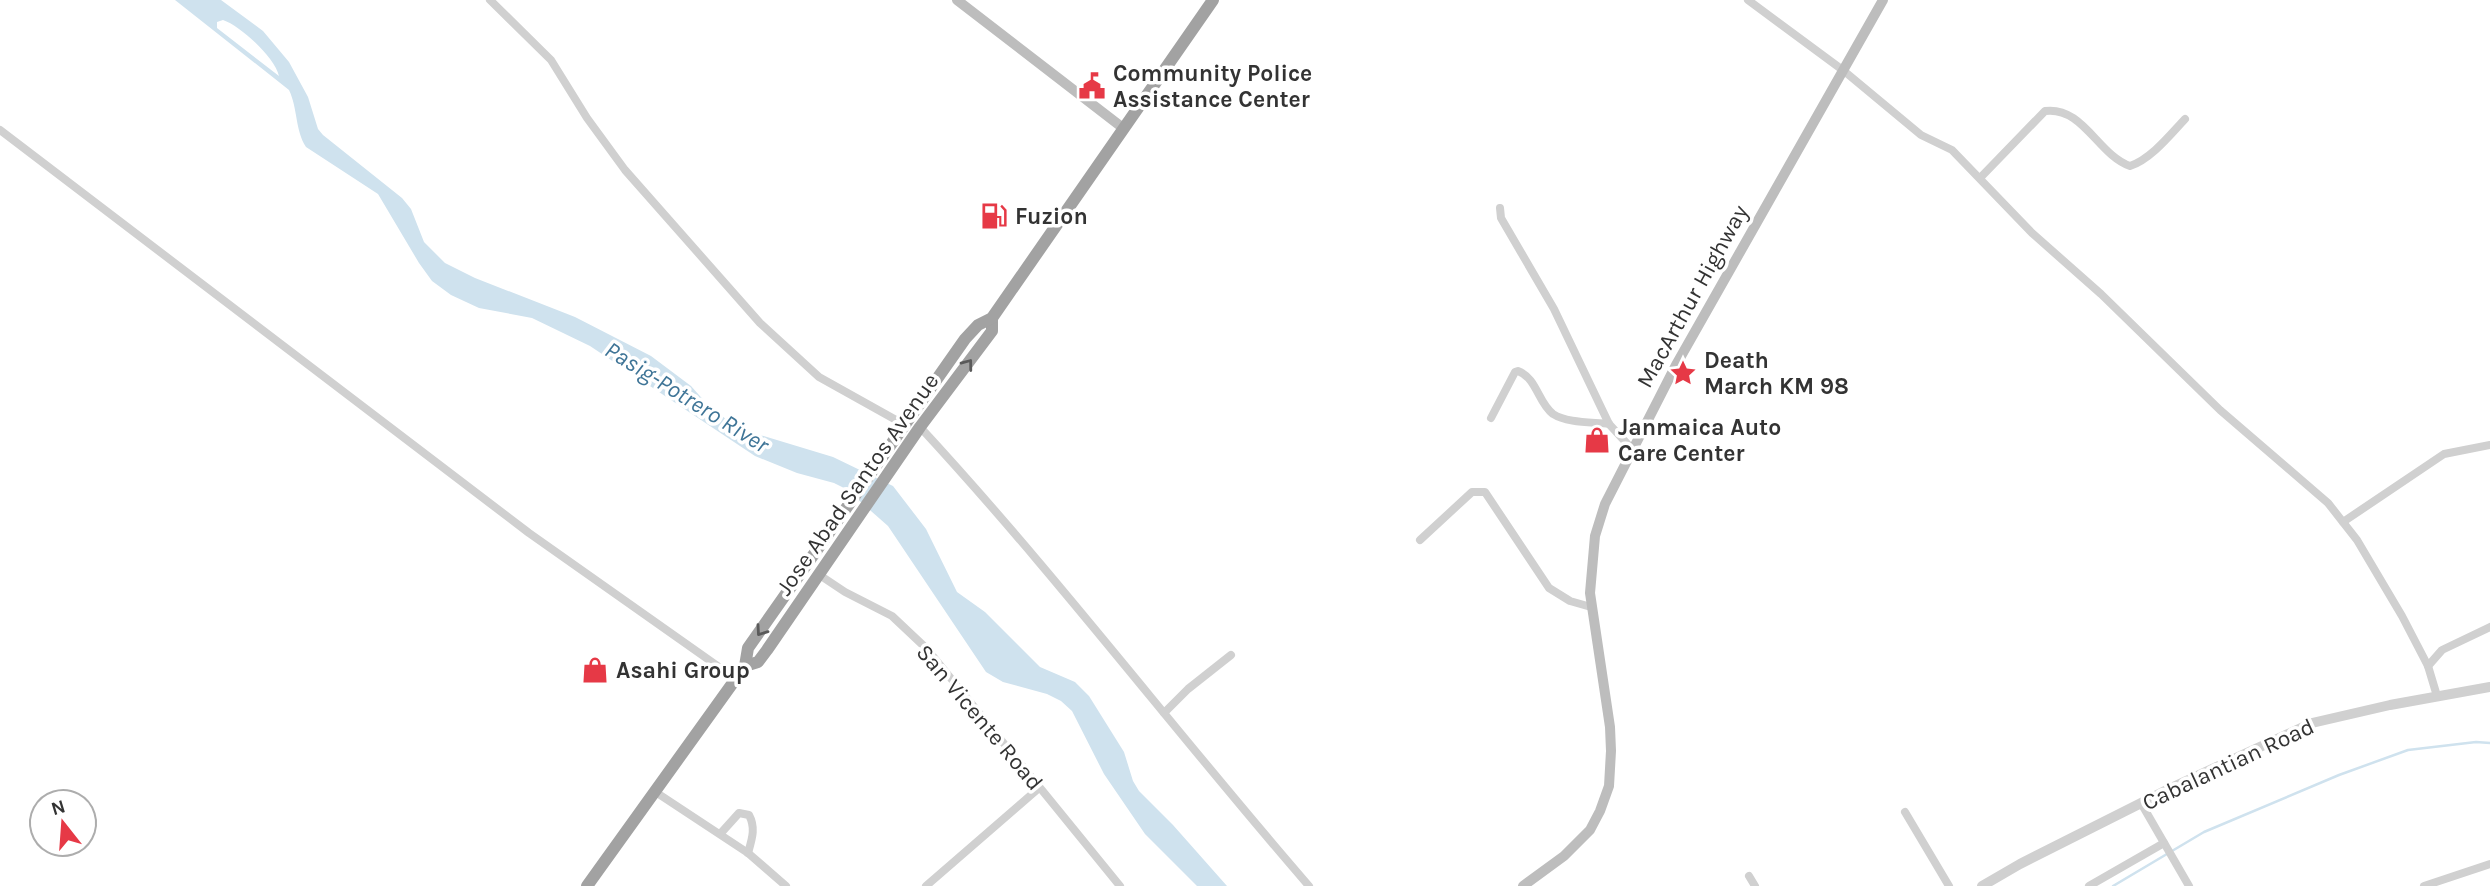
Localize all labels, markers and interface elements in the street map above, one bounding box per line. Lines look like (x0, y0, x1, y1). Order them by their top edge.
place label: Community Police Assistance Center (1113, 60, 1312, 113)
public building icon: Community Police Assistance Center (1077, 71, 1107, 101)
street label: MacArthur Highway (1631, 200, 1754, 392)
fuel station icon: Fuzion (979, 201, 1009, 231)
place label: Fuzion (1015, 203, 1088, 230)
water label: Pasig-Potrero River (600, 335, 775, 459)
place label: Death March KM 98 (1704, 347, 1849, 400)
place icon: Death March KM 98 (1668, 358, 1698, 388)
one-way arrow (959, 359, 972, 371)
street label: Jose Abad Santos Avenue (770, 368, 944, 600)
place label: Janmaica Auto Care Center (1618, 414, 1781, 467)
shop icon: Janmaica Auto Care Center (1582, 425, 1612, 455)
one-way arrow (757, 623, 769, 636)
street label: San Vicente Road (911, 639, 1048, 796)
shop icon: Asahi Group (580, 655, 610, 685)
place label: Asahi Group (616, 657, 750, 684)
street label: Cabalantian Road (2138, 713, 2318, 816)
north arrow (28, 788, 98, 858)
text: N (49, 795, 68, 820)

